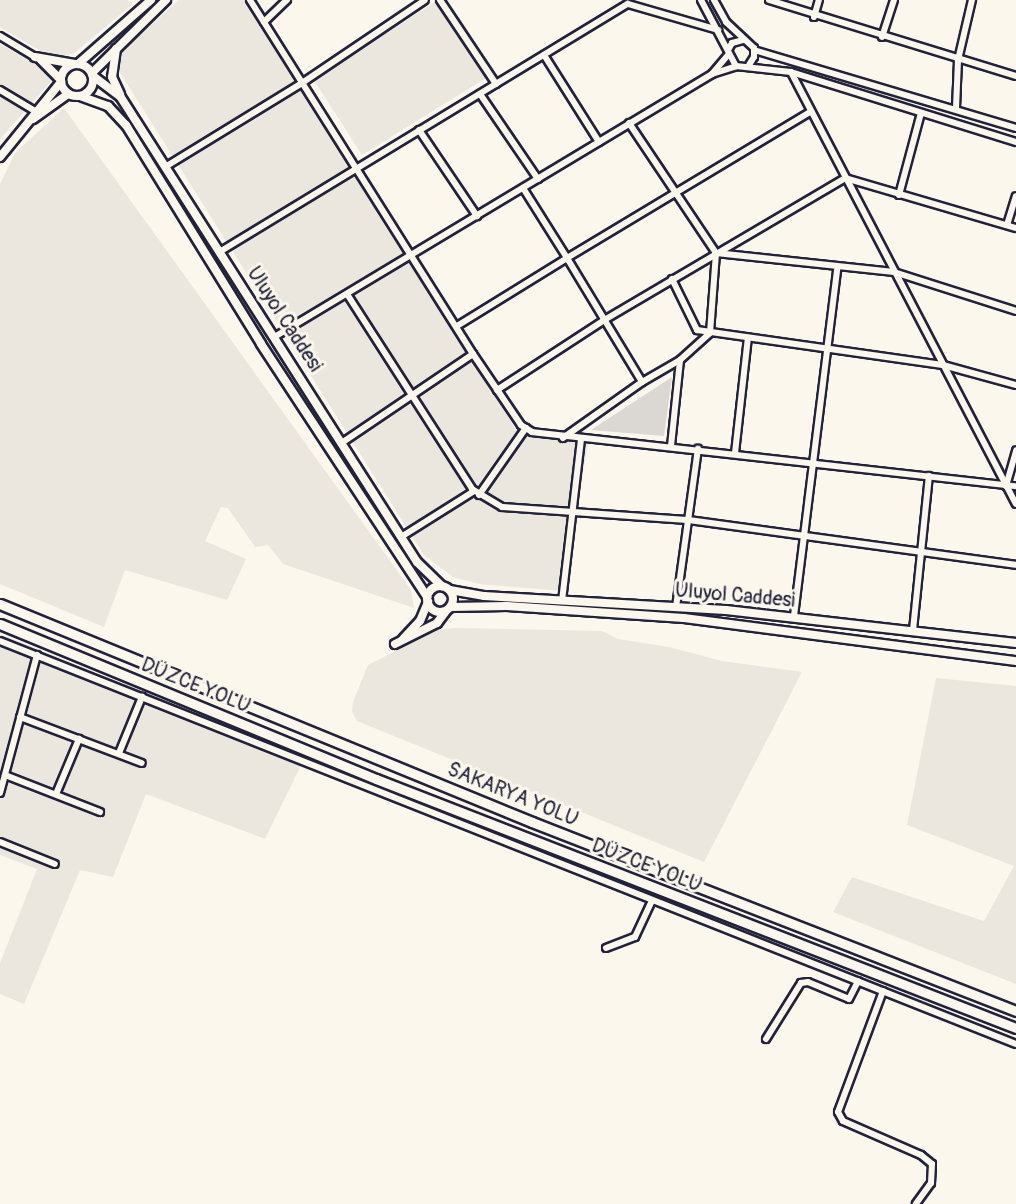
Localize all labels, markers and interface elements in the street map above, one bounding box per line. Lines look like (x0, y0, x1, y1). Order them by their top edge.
street label: Uluyol Caddesi (242, 262, 328, 376)
street label: Uluyol Caddesi (674, 578, 796, 612)
street label: DÜZCE YOLU (138, 652, 254, 718)
street label: SAKARYA YOLU (444, 757, 582, 831)
street label: DÜZCE YOLU (589, 833, 705, 897)

